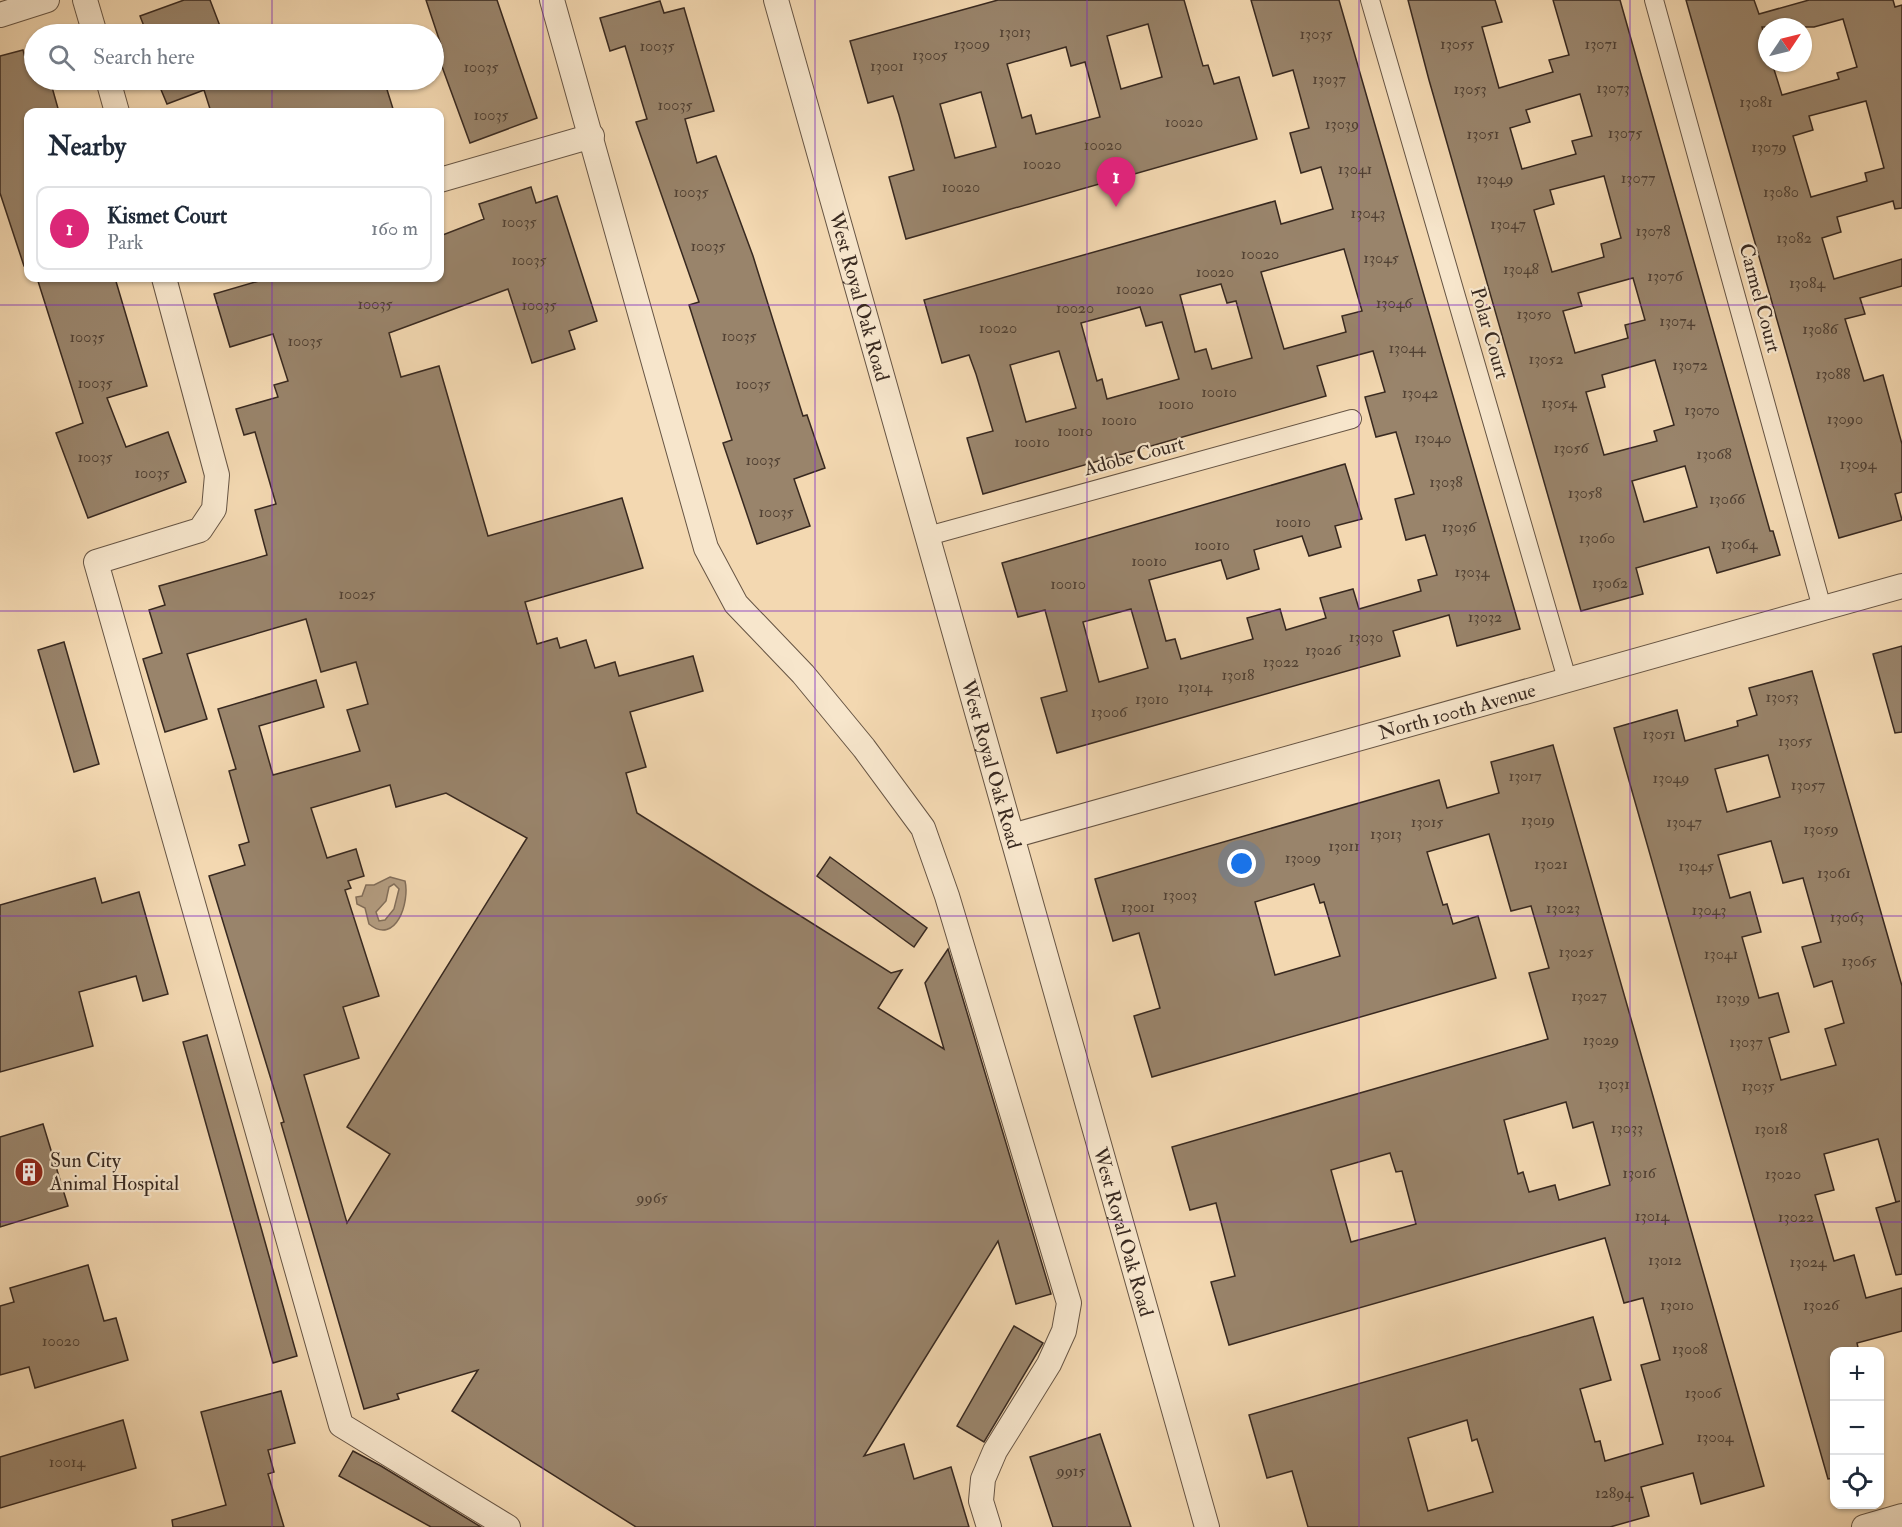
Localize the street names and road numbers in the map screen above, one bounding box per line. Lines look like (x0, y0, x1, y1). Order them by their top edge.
street label: West Royal Oak Road (824, 208, 895, 384)
street label: Carmel Court (1733, 241, 1787, 356)
street label: Polar Court (1465, 284, 1515, 382)
street label: Adobe Court (1080, 430, 1188, 482)
street label: West Royal Oak Road (956, 676, 1027, 852)
street label: North 100th Avenue (1375, 677, 1538, 745)
street label: West Royal Oak Road (1088, 1143, 1159, 1319)

